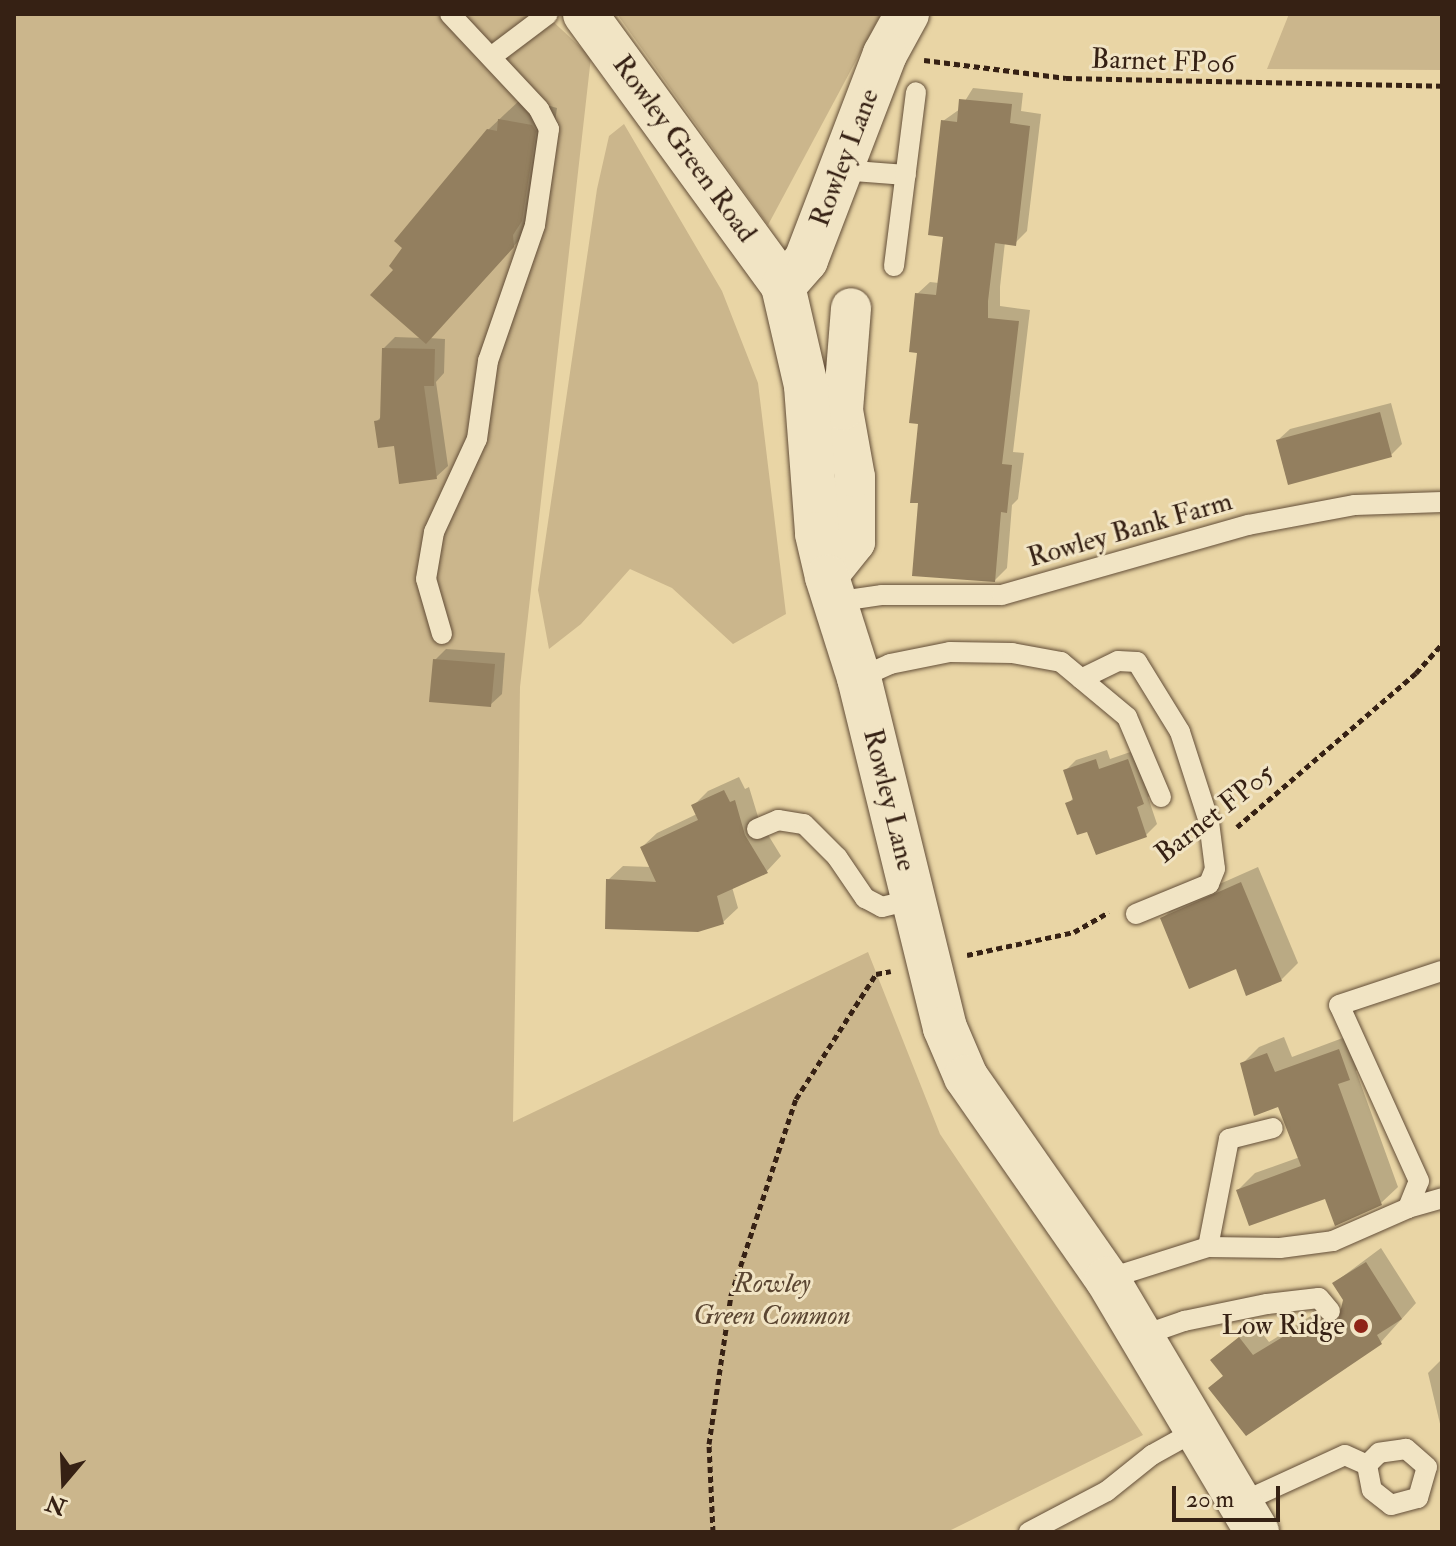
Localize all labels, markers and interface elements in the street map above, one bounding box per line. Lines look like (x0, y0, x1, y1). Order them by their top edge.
street label: Barnet FP06 (1091, 43, 1235, 81)
street label: Rowley Green Road (605, 49, 763, 249)
street label: Rowley Lane (803, 84, 887, 232)
street label: Rowley Bank Farm (1024, 485, 1236, 575)
street label: Rowley Lane (855, 726, 923, 874)
street label: Barnet FP05 (1149, 757, 1281, 871)
park label: Rowley Green Common (693, 1267, 851, 1333)
place label: Low Ridge (1221, 1309, 1345, 1343)
marker: Low Ridge (1352, 1317, 1370, 1335)
north arrow (24, 1442, 104, 1522)
scale bar (1176, 1470, 1284, 1520)
text: 20 m (1186, 1484, 1234, 1515)
text: N (42, 1488, 70, 1521)

